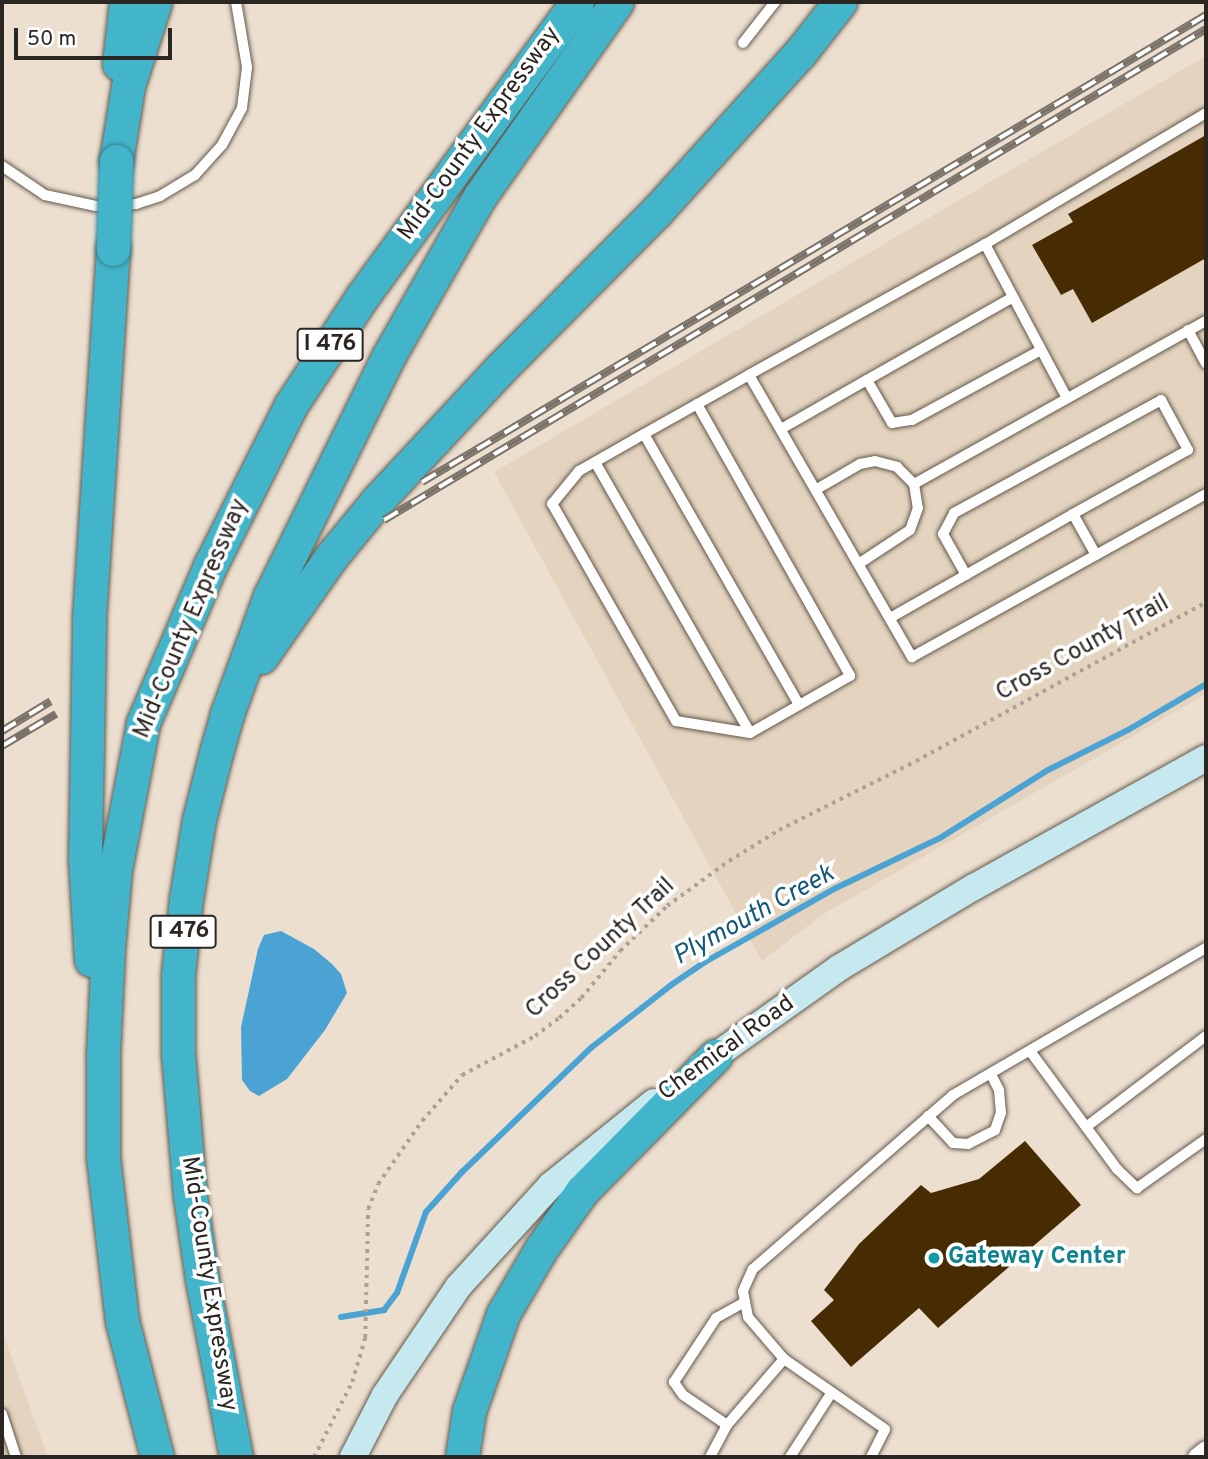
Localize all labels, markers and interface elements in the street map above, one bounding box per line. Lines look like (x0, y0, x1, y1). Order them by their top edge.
scale bar (18, 14, 175, 58)
street label: Mid-County Expressway (393, 21, 567, 247)
text: 50 m (27, 26, 76, 53)
road number: I 476 (295, 326, 365, 364)
street label: Mid-County Expressway (128, 495, 256, 743)
street label: Cross County Trail (991, 589, 1175, 709)
water label: Plymouth Creek (668, 859, 840, 973)
street label: Cross County Trail (520, 872, 682, 1026)
road number: I 476 (148, 912, 218, 951)
street label: Chemical Road (653, 990, 801, 1108)
street label: Mid-County Expressway (174, 1155, 242, 1413)
place label: Gateway Center (948, 1244, 1126, 1272)
marker: Gateway Center (926, 1250, 942, 1266)

